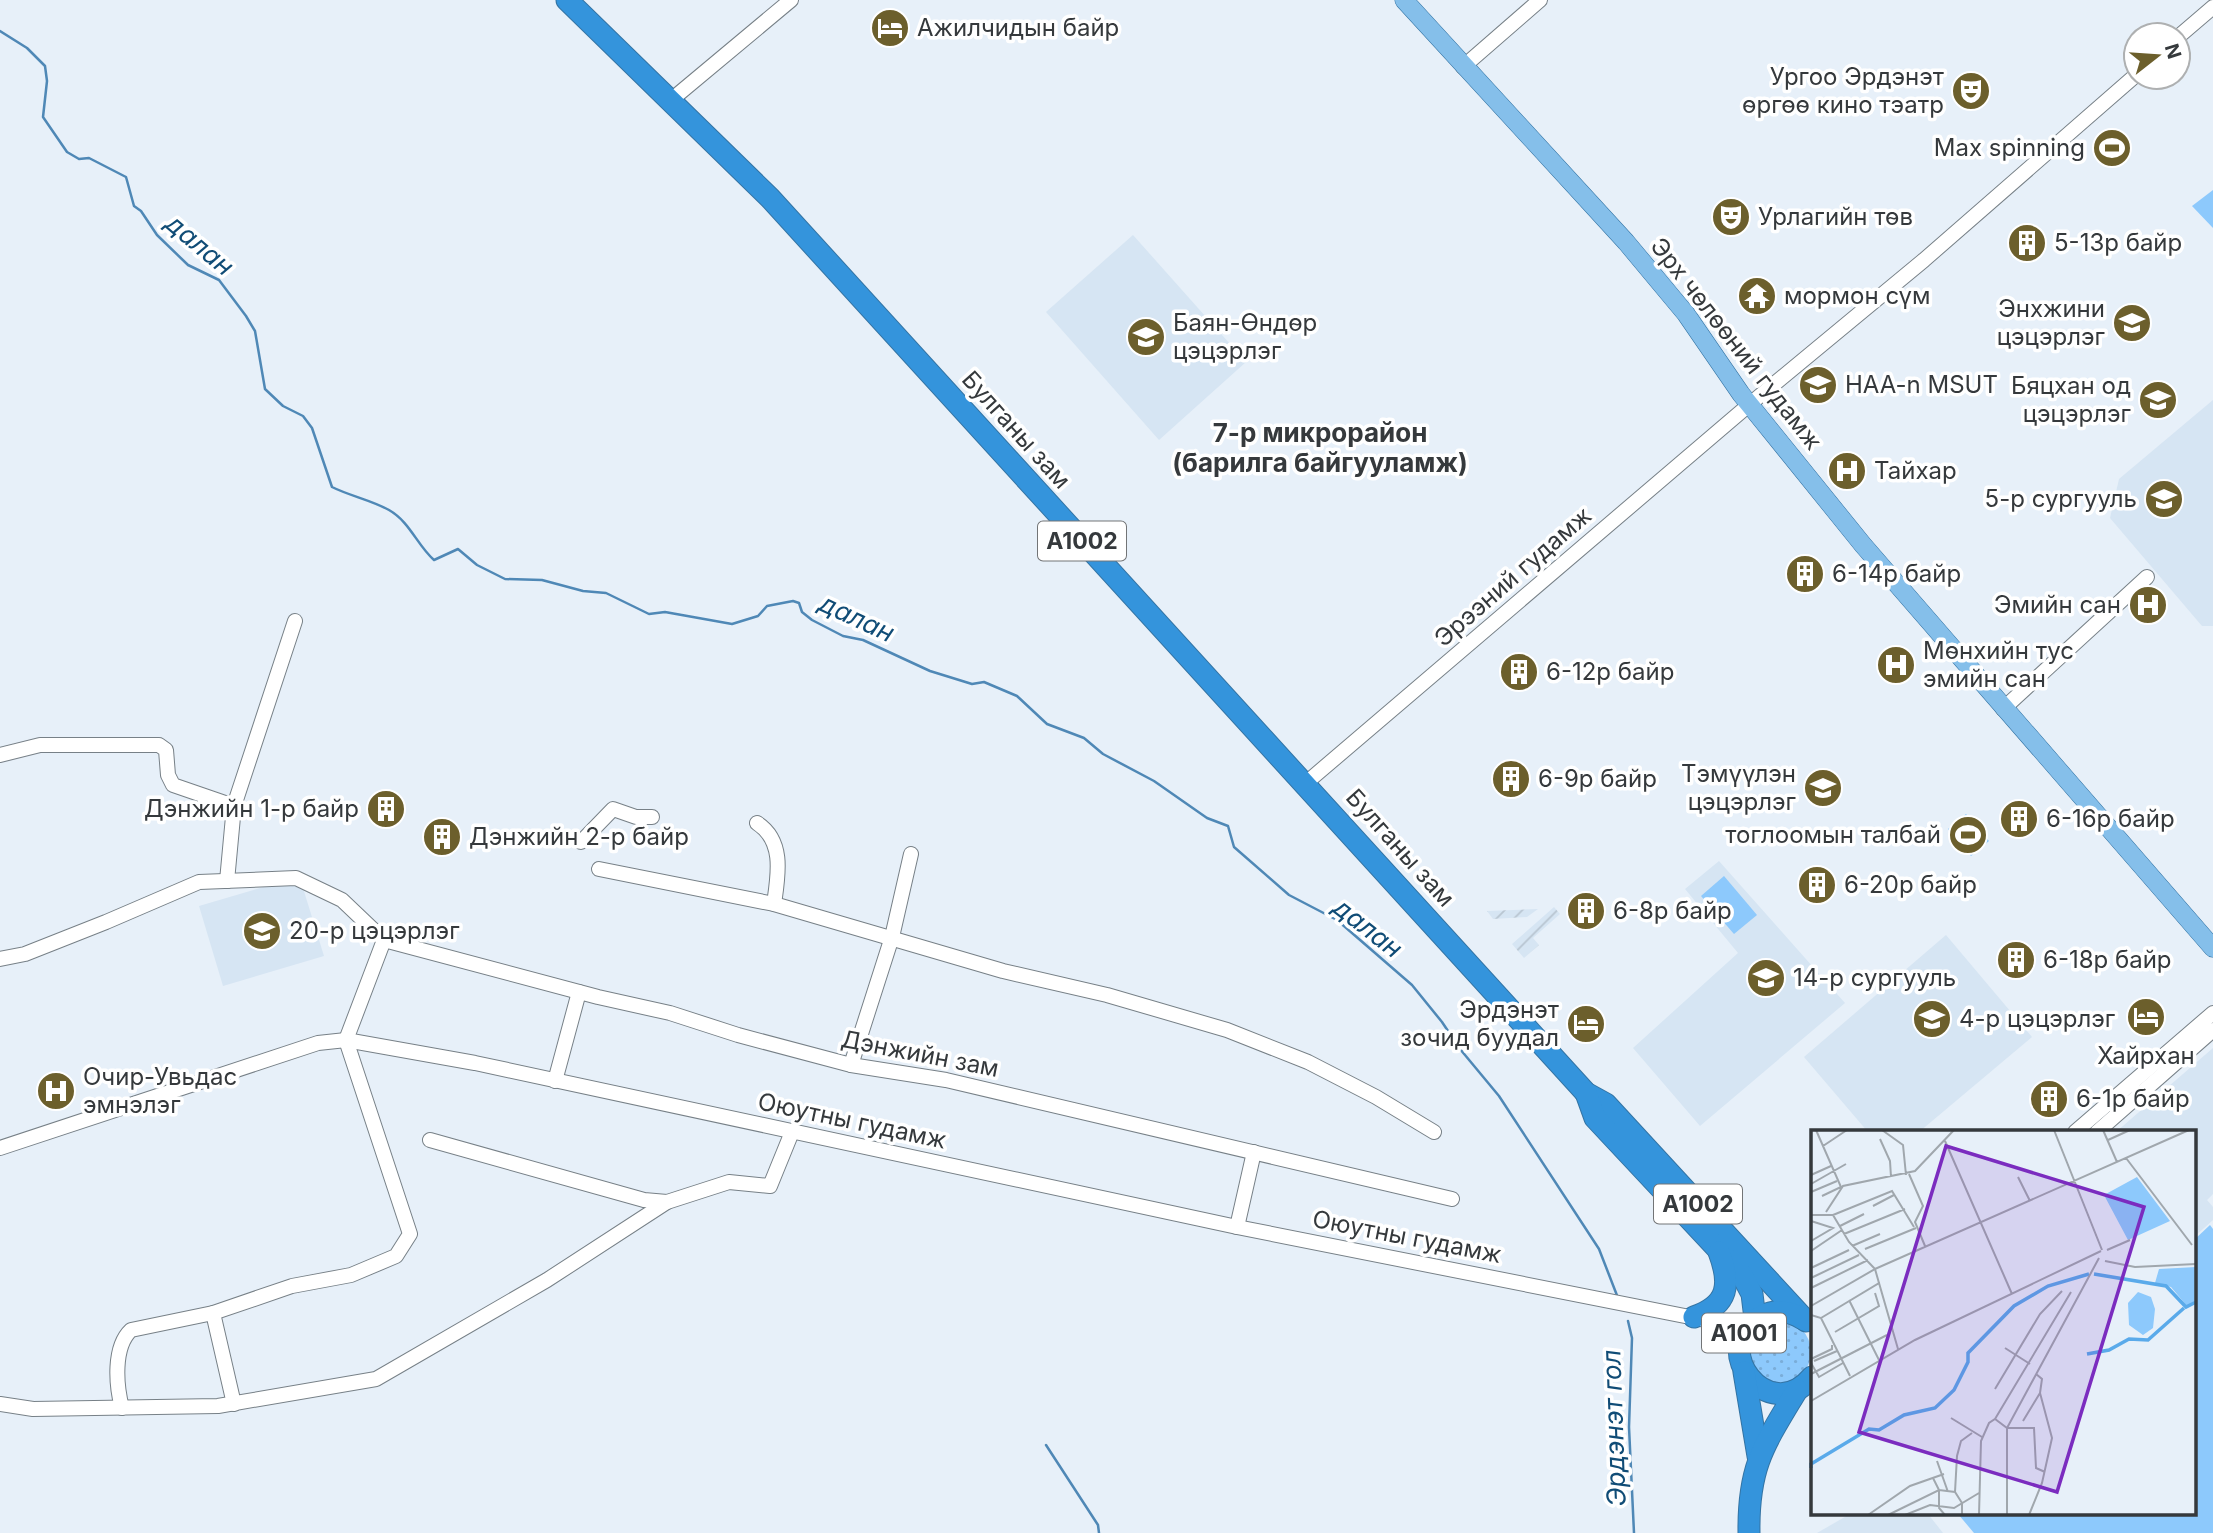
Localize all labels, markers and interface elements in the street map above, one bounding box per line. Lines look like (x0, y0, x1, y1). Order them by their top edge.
hotel icon: Ажилчидын байр (869, 7, 911, 49)
place label: Ажилчидын байр (917, 13, 1119, 42)
north arrow (2122, 21, 2192, 91)
text: N (2160, 41, 2186, 61)
place label: Ургоо Эрдэнэт өргөө кино тэатр (1742, 62, 1944, 119)
theatre icon: Ургоо Эрдэнэт өргөө кино тэатр (1950, 70, 1992, 112)
sports icon: Max spinning (2091, 127, 2133, 169)
place label: Max spinning (1934, 133, 2085, 162)
theatre icon: Урлагийн төв (1710, 196, 1752, 238)
place label: Урлагийн төв (1758, 202, 1913, 231)
water label: далан (159, 206, 240, 282)
building icon: 5-13р байр (2006, 222, 2048, 264)
place label: 5-13р байр (2054, 228, 2182, 257)
street label: Эрх чөлөөний гудамж (1644, 232, 1828, 456)
temple icon: мормон сүм (1736, 275, 1778, 317)
place label: мормон сүм (1784, 281, 1931, 310)
place label: Энхжини цэцэрлэг (1997, 294, 2105, 351)
school or university icon: Энхжини цэцэрлэг (2111, 302, 2153, 344)
place label: Баян-Өндөр цэцэрлэг (1173, 308, 1317, 365)
school or university icon: Баян-Өндөр цэцэрлэг (1125, 316, 1167, 358)
school or university icon: HAA-n MSUT (1797, 364, 1839, 406)
street label: Булганы зам (956, 365, 1077, 494)
place label: HAA-n MSUT (1845, 370, 1998, 399)
place label: Бяцхан од цэцэрлэг (2011, 371, 2131, 428)
school or university icon: Бяцхан од цэцэрлэг (2137, 379, 2179, 421)
district label: 7-р микрорайон (барилга байгууламж) (1172, 417, 1468, 478)
hospital icon: Тайхар (1826, 450, 1868, 492)
place label: Тайхар (1874, 456, 1957, 485)
school or university icon: 5-р сургууль (2143, 478, 2185, 520)
place label: 5-р сургууль (1985, 484, 2137, 513)
street label: Эрээний гудамж (1428, 501, 1597, 653)
road number: A1002 (1038, 522, 1126, 561)
building icon: 6-14р байр (1784, 553, 1826, 595)
place label: 6-14р байр (1832, 559, 1961, 588)
hospital icon: Эмийн сан (2127, 584, 2169, 626)
water label: далан (813, 586, 899, 648)
place label: Эмийн сан (1994, 590, 2121, 619)
place label: Мөнхийн тус эмийн сан (1923, 636, 2074, 693)
hospital icon: Мөнхийн тус эмийн сан (1875, 644, 1917, 686)
building icon: 6-12р байр (1498, 651, 1540, 693)
place label: 6-12р байр (1546, 657, 1674, 686)
building icon: 6-9р байр (1490, 758, 1532, 800)
place label: Тэмүүлэн цэцэрлэг (1681, 759, 1796, 816)
place label: 6-9р байр (1538, 764, 1657, 793)
school or university icon: Тэмүүлэн цэцэрлэг (1802, 767, 1844, 809)
street label: Булганы зам (1340, 783, 1461, 912)
building icon: Дэнжийн 1-р байр (365, 788, 407, 830)
place label: Дэнжийн 1-р байр (144, 794, 359, 823)
building icon: 6-16р байр (1998, 798, 2040, 840)
place label: 6-16р байр (2046, 804, 2175, 833)
sports icon: тоглоомын талбай (1947, 814, 1989, 856)
building icon: Дэнжийн 2-р байр (421, 816, 463, 858)
place label: тоглоомын талбай (1725, 820, 1941, 849)
place label: Дэнжийн 2-р байр (469, 822, 689, 851)
building icon: 6-20р байр (1796, 864, 1838, 906)
place label: 6-20р байр (1844, 870, 1977, 899)
water label: далан (1326, 890, 1409, 964)
building icon: 6-8р байр (1565, 890, 1607, 932)
place label: 6-8р байр (1613, 896, 1732, 925)
school or university icon: 20-р цэцэрлэг (241, 910, 283, 952)
place label: 20-р цэцэрлэг (289, 916, 460, 945)
building icon: 6-18р байр (1995, 939, 2037, 981)
place label: 6-18р байр (2043, 945, 2172, 974)
school or university icon: 14-р сургууль (1745, 957, 1787, 999)
place label: 14-р сургууль (1793, 963, 1956, 992)
place label: Эрдэнэт зочид буудал (1400, 995, 1559, 1052)
hotel icon: Хайрхан (2125, 996, 2167, 1038)
school or university icon: 4-р цэцэрлэг (1911, 998, 1953, 1040)
hotel icon: Эрдэнэт зочид буудал (1565, 1003, 1607, 1045)
place label: 4-р цэцэрлэг (1959, 1004, 2115, 1033)
street label: Дэнжийн зам (839, 1024, 1001, 1083)
place label: Хайрхан (2097, 1041, 2195, 1070)
place label: Oчир-Увьдас эмнэлэг (83, 1062, 237, 1119)
hospital icon: Oчир-Увьдас эмнэлэг (35, 1070, 77, 1112)
building icon: 6-1р байр (2028, 1078, 2070, 1120)
place label: 6-1р байр (2076, 1084, 2190, 1113)
street label: Оюутны гудамж (755, 1086, 949, 1155)
inset map (1811, 1130, 2196, 1516)
road number: A1002 (1654, 1184, 1742, 1224)
street label: Оюутны гудамж (1310, 1204, 1504, 1269)
road number: A1001 (1702, 1314, 1786, 1352)
water label: Эрдэнэт гол (1595, 1349, 1632, 1507)

